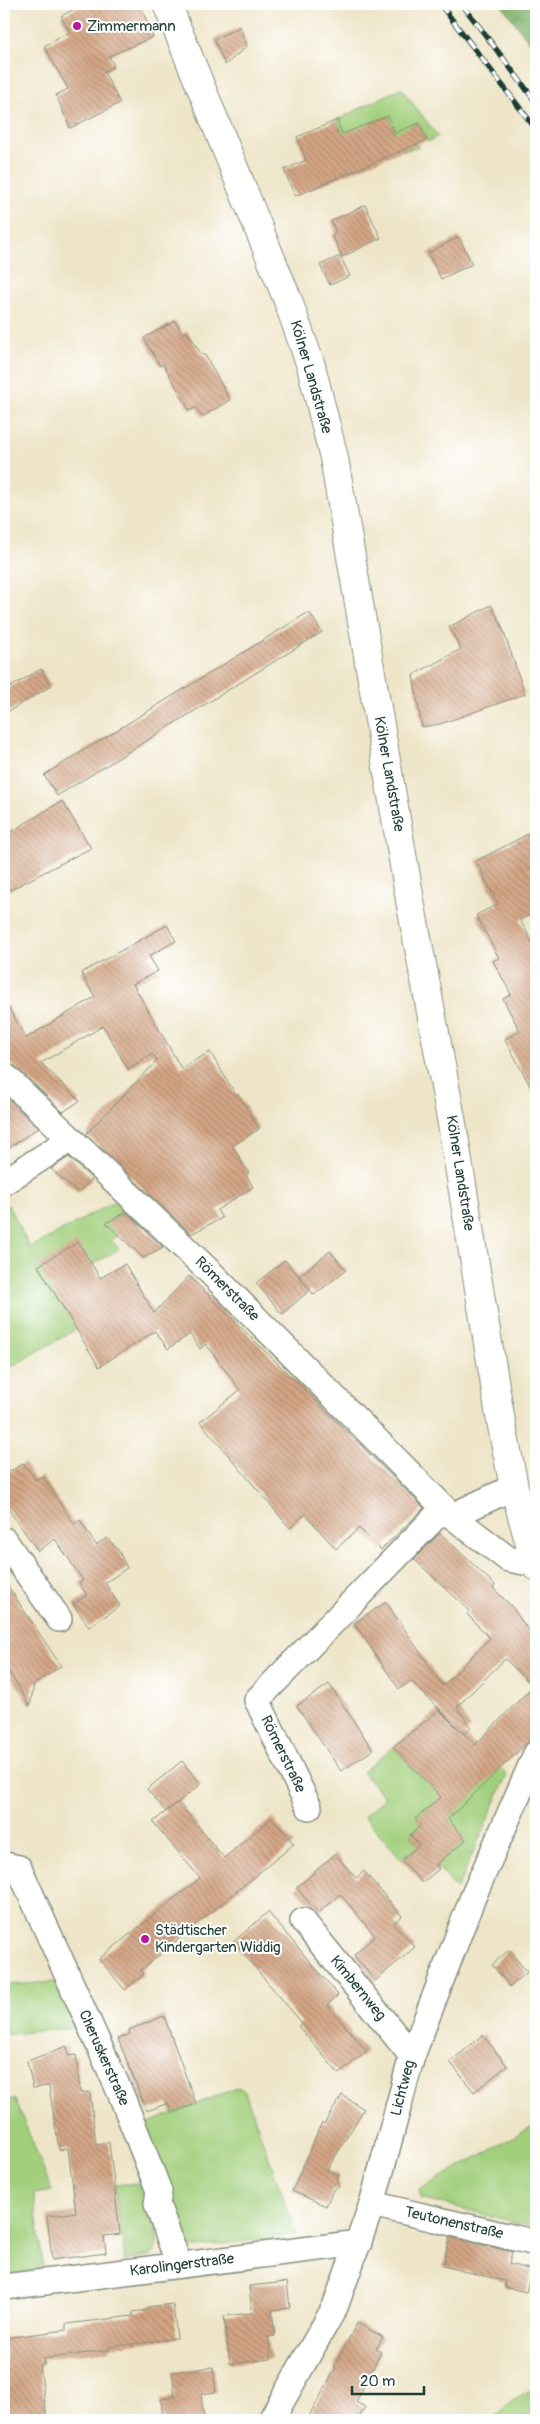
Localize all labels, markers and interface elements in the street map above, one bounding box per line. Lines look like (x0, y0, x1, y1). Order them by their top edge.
place label: Zimmermann (87, 17, 176, 36)
marker: Zimmermann (71, 20, 83, 32)
street label: Kölner Landstraße (286, 318, 336, 436)
street label: Kölner Landstraße (370, 715, 409, 834)
street label: Kölner Landstraße (441, 1114, 479, 1233)
street label: Römerstraße (191, 1253, 264, 1326)
street label: Römerstraße (256, 1712, 310, 1796)
place label: Städtischer Kindergarten Widdig (155, 1921, 280, 1957)
marker: Städtischer Kindergarten Widdig (139, 1933, 151, 1945)
street label: Kimbernweg (326, 1952, 390, 2024)
street label: Cheruskerstraße (74, 2007, 134, 2109)
street label: Lichtweg (386, 2058, 420, 2118)
street label: Teutonenstraße (403, 2202, 506, 2244)
street label: Karolingerstraße (129, 2249, 236, 2281)
scale bar (352, 2364, 425, 2396)
text: 20 m (360, 2372, 395, 2391)

